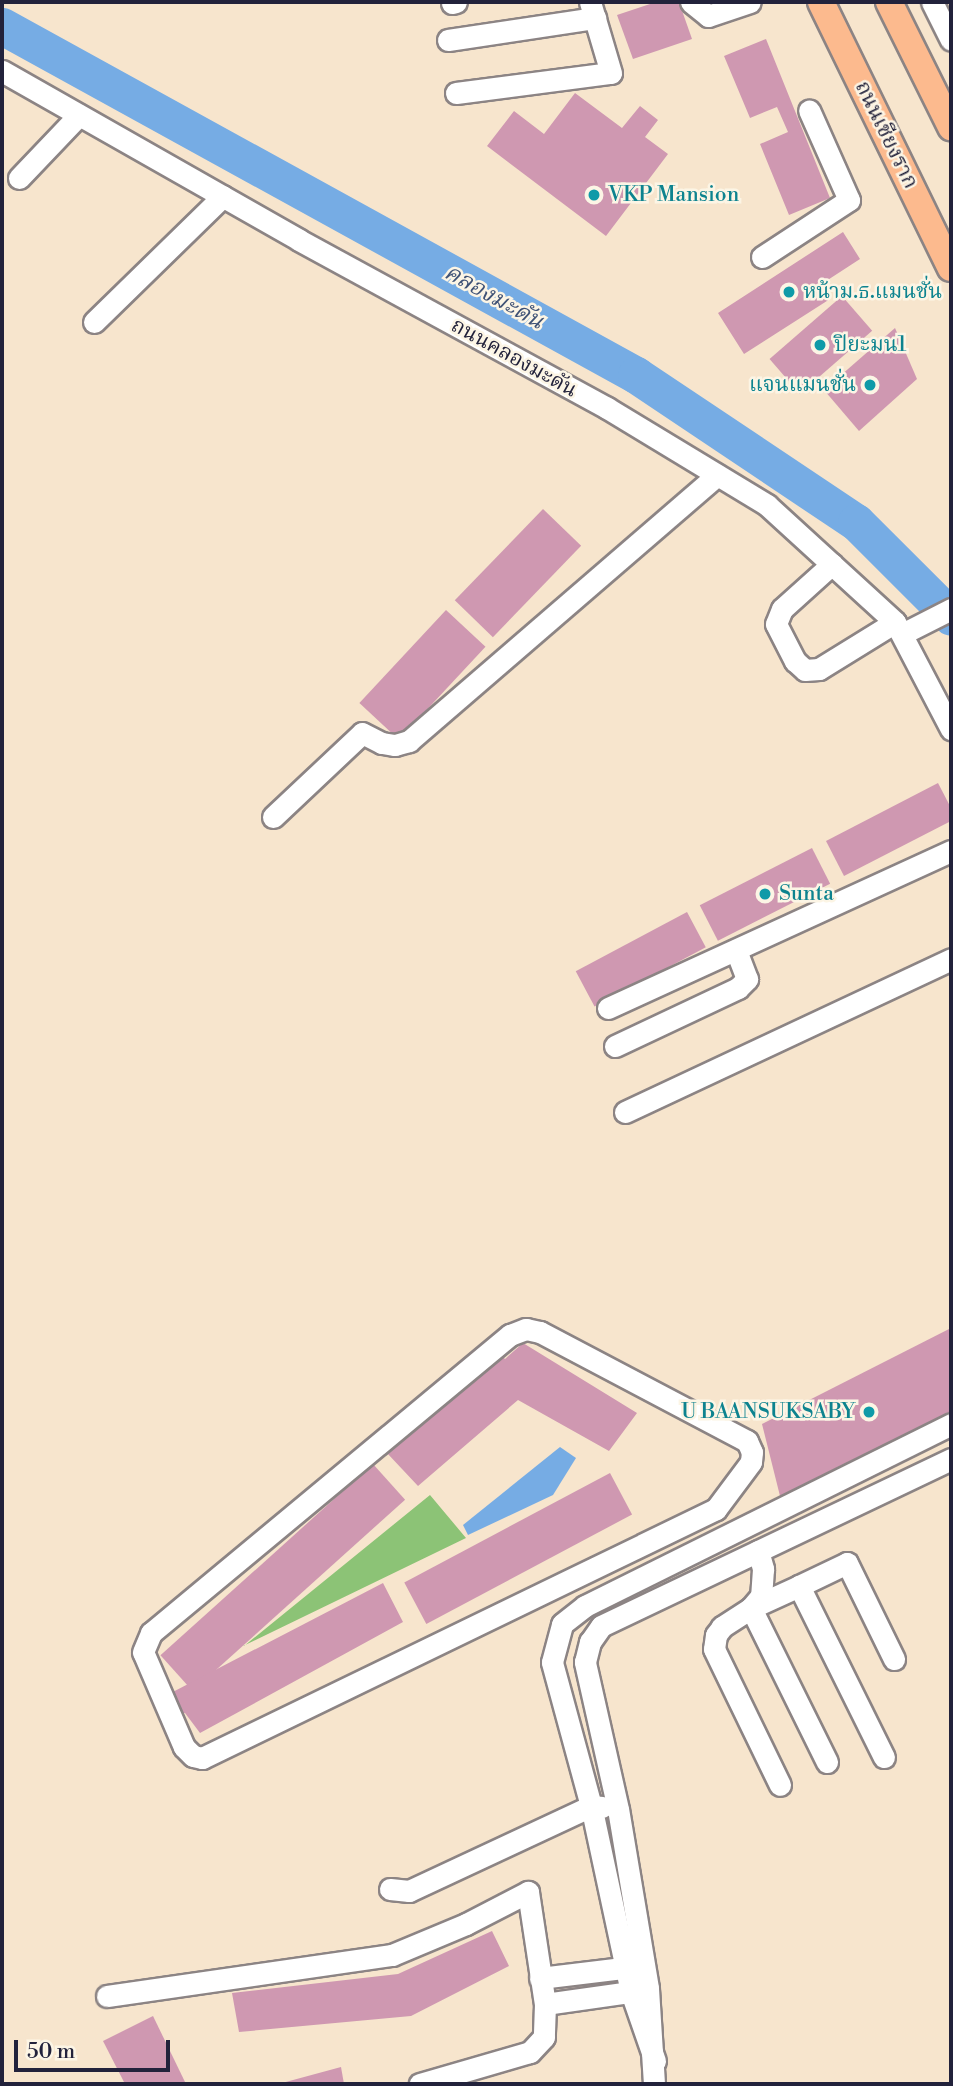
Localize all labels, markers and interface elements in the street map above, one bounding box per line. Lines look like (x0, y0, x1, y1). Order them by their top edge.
street label: ถนนเชียงราก (849, 77, 923, 193)
place label: VKP Mansion (608, 182, 739, 208)
marker: VKP Mansion (586, 187, 602, 203)
water label: คลองมะดัน (440, 258, 548, 336)
place label: หน้าม.ธ.แมนชั่น (803, 279, 942, 305)
marker: หน้าม.ธ.แมนชั่น (781, 284, 797, 300)
street label: ถนนคลองมะดัน (447, 313, 581, 403)
place label: ปิยะมน1 (834, 332, 907, 358)
marker: ปิยะมน1 (812, 337, 828, 353)
place label: แจนแมนชั่น (749, 372, 856, 398)
marker: แจนแมนชั่น (862, 377, 878, 393)
place label: Sunta (779, 881, 834, 907)
marker: Sunta (757, 886, 773, 902)
place label: U BAANSUKSABY (681, 1399, 855, 1425)
marker: U BAANSUKSABY (861, 1404, 877, 1420)
scale bar (18, 2026, 173, 2070)
text: 50 m (27, 2039, 75, 2065)

